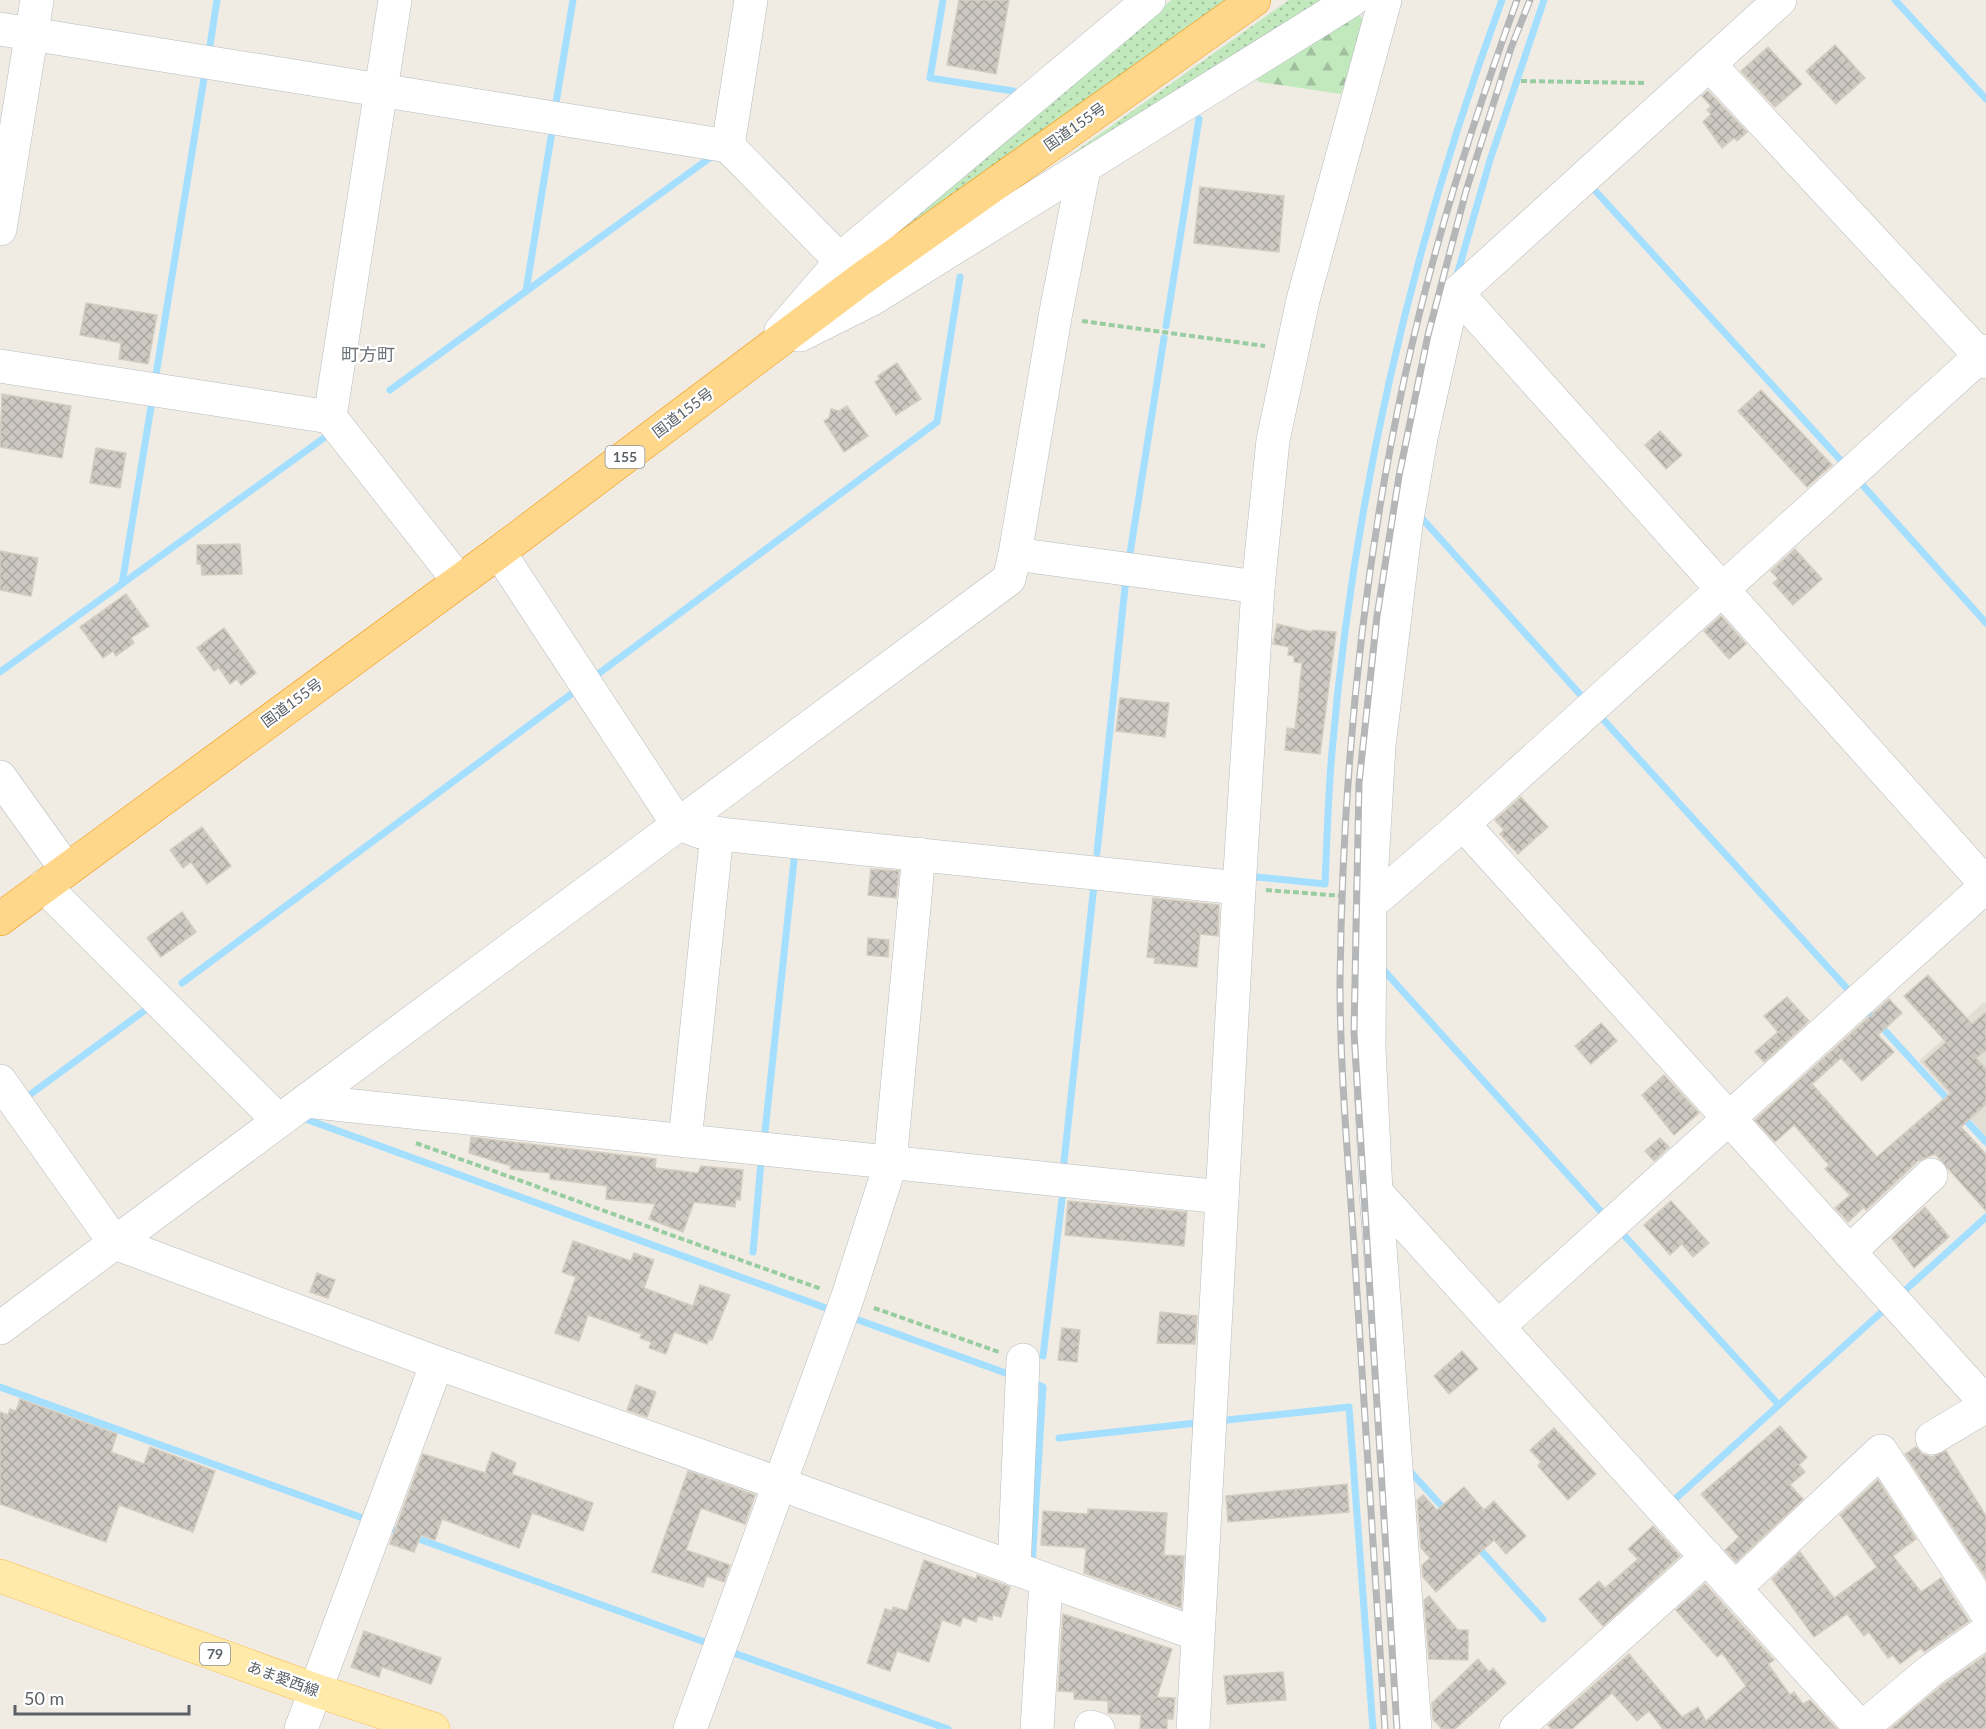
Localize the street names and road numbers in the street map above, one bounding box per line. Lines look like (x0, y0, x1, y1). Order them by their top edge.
street label: 国道155号 (1040, 98, 1109, 154)
street label: 国道155号 (649, 384, 716, 441)
road number: 155 (606, 446, 644, 468)
street label: 国道155号 (257, 674, 325, 730)
road number: 79 (200, 1643, 230, 1665)
street label: あま愛西線 (245, 1657, 322, 1699)

